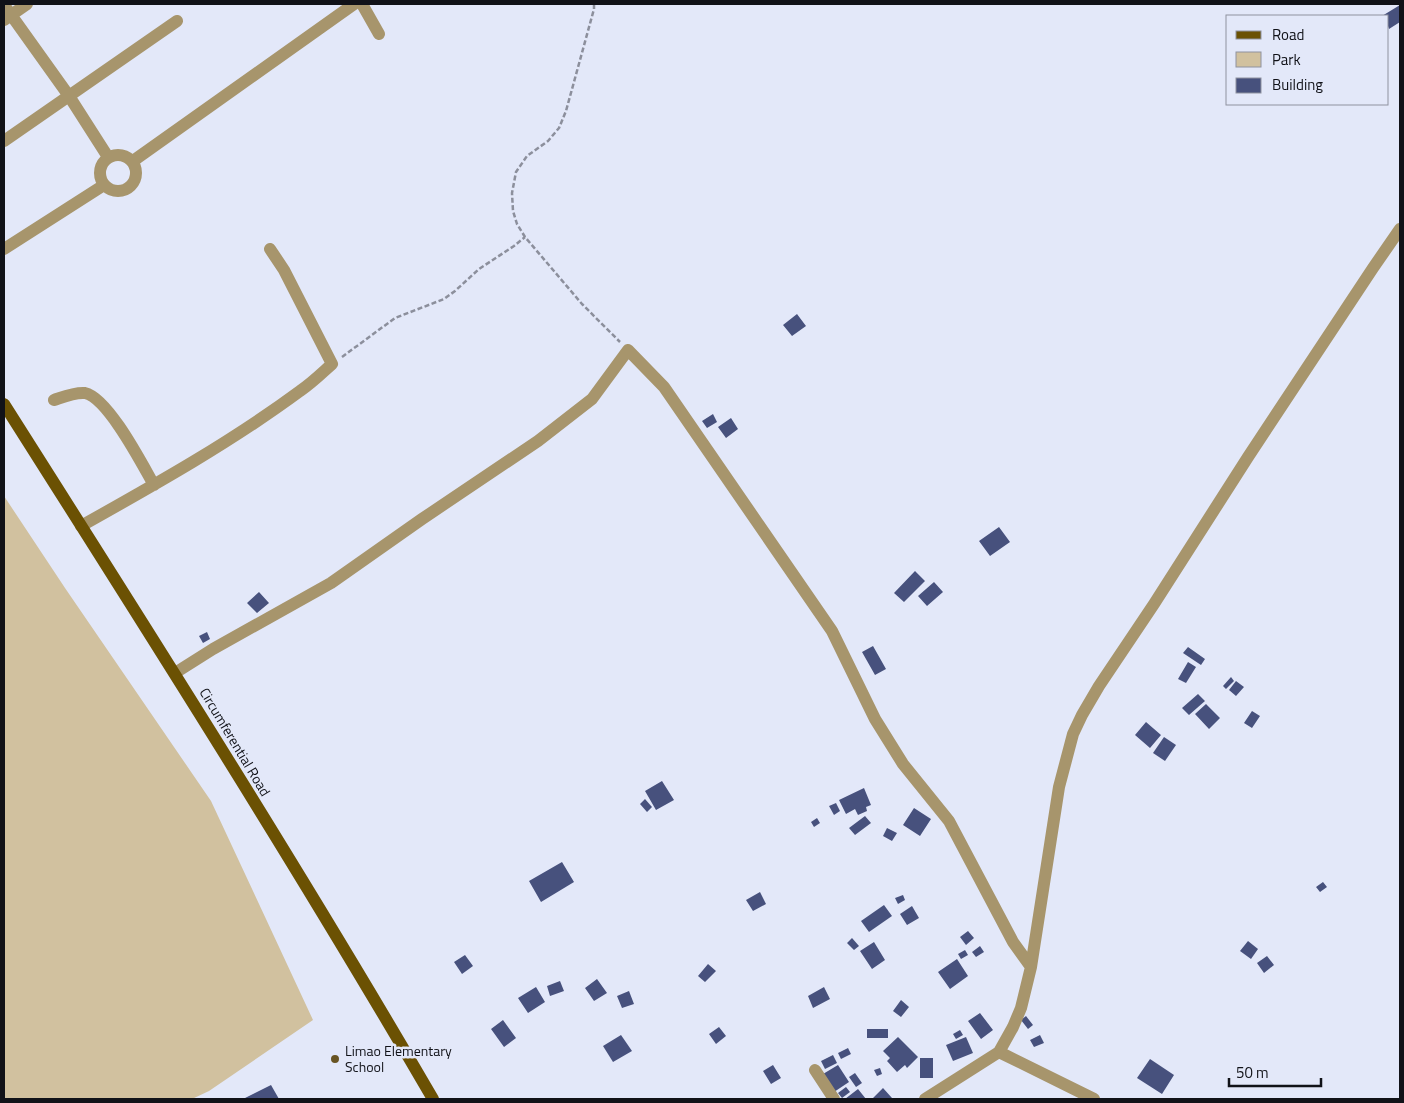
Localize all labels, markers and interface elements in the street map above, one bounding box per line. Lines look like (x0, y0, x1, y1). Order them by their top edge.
legend (1226, 15, 1389, 105)
text: Road (1272, 23, 1304, 46)
text: Park (1272, 48, 1301, 71)
text: Building (1272, 73, 1323, 96)
street label: Circumferential Road (195, 684, 276, 800)
place label: Limao Elementary School (345, 1040, 452, 1077)
marker: Limao Elementary School (329, 1053, 341, 1065)
scale bar (1229, 1056, 1322, 1088)
text: 50 m (1236, 1061, 1269, 1084)

